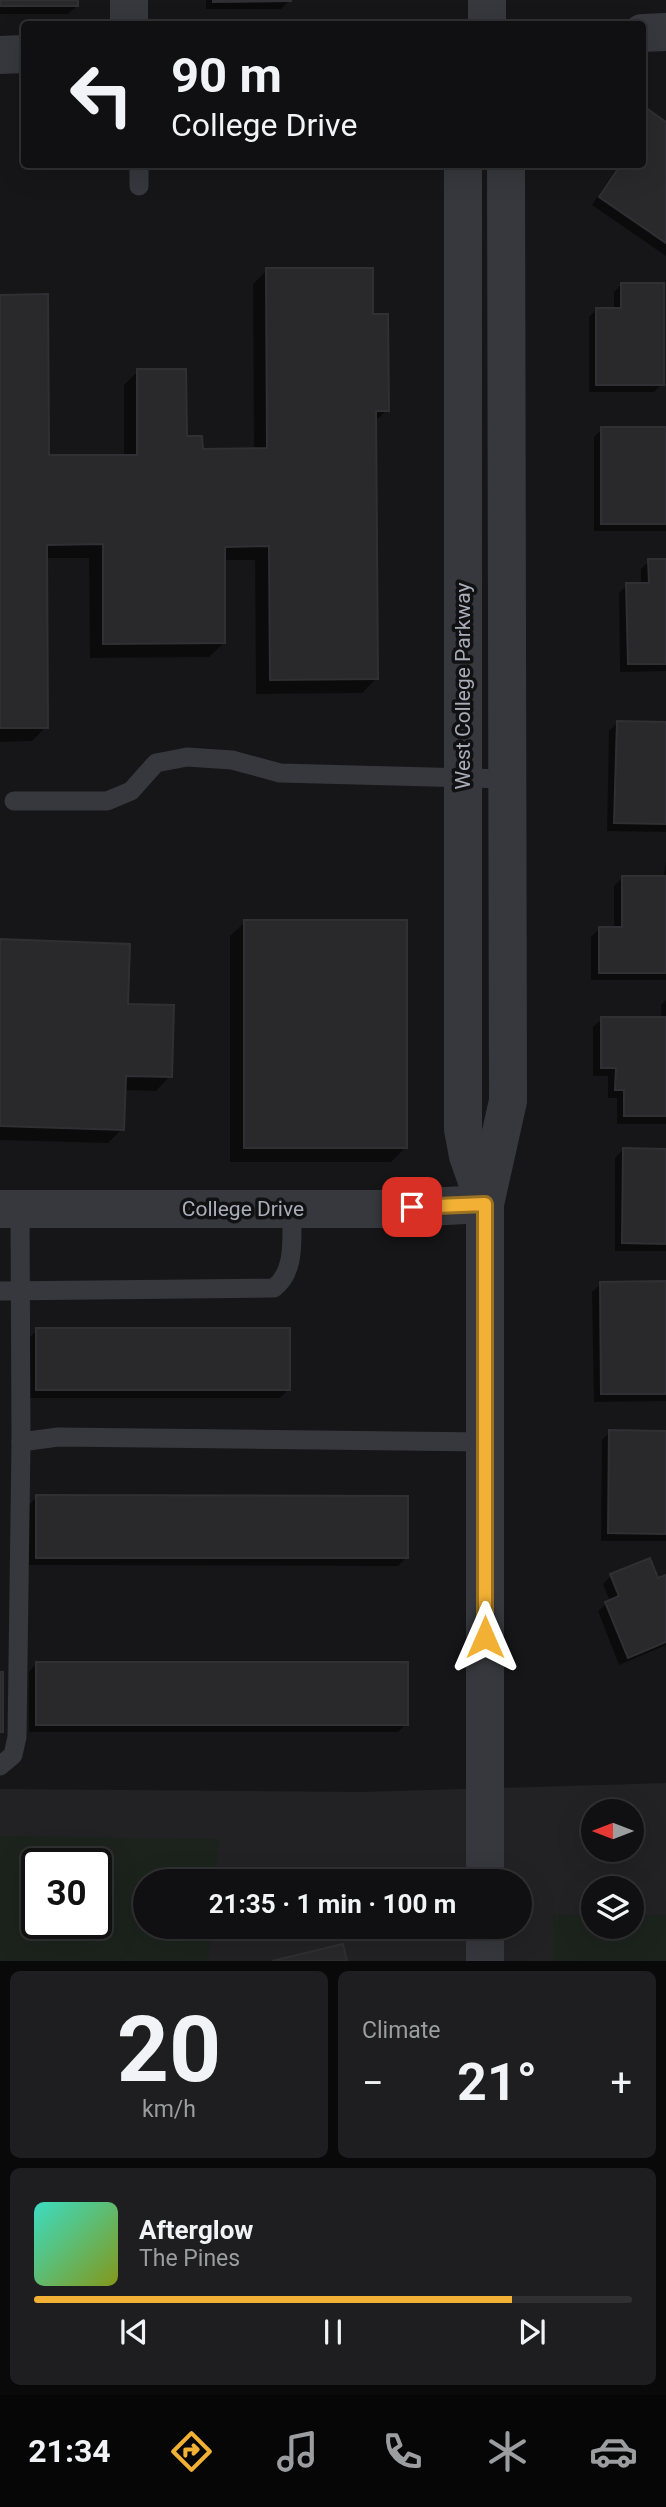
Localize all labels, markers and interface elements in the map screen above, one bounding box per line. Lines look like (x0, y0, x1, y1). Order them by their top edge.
text: 90 m (171, 47, 282, 104)
icon: left (56, 49, 147, 140)
text: College Drive (171, 106, 357, 144)
street label: West College Parkway (451, 583, 475, 789)
pin (382, 1177, 442, 1237)
icon: arrive (393, 1188, 431, 1226)
street label: College Drive (182, 1197, 304, 1221)
position arrow (448, 1600, 522, 1674)
north arrow (581, 1799, 644, 1862)
map controls (581, 1799, 644, 1939)
speed limit sign: 30 (21, 1848, 112, 1939)
button: layers (581, 1876, 644, 1939)
text: 21:35 · 1 min · 100 m (209, 1889, 456, 1919)
text: 20 (117, 1997, 221, 2103)
text: Climate (362, 2017, 441, 2044)
text: 21° (457, 2052, 537, 2113)
text: − (362, 2061, 384, 2105)
text: + (610, 2061, 632, 2105)
text: km/h (142, 2096, 196, 2123)
text: Afterglow (139, 2215, 253, 2245)
text: The Pines (139, 2245, 240, 2272)
icon: previous (115, 2313, 153, 2351)
icon: pause (314, 2313, 352, 2351)
icon: next (513, 2313, 551, 2351)
icon: directions (167, 2427, 216, 2476)
icon: music (273, 2427, 322, 2476)
icon: phone (378, 2427, 427, 2476)
icon: climate (483, 2427, 532, 2476)
icon: car (589, 2427, 638, 2476)
text: 21:34 (28, 2432, 111, 2470)

